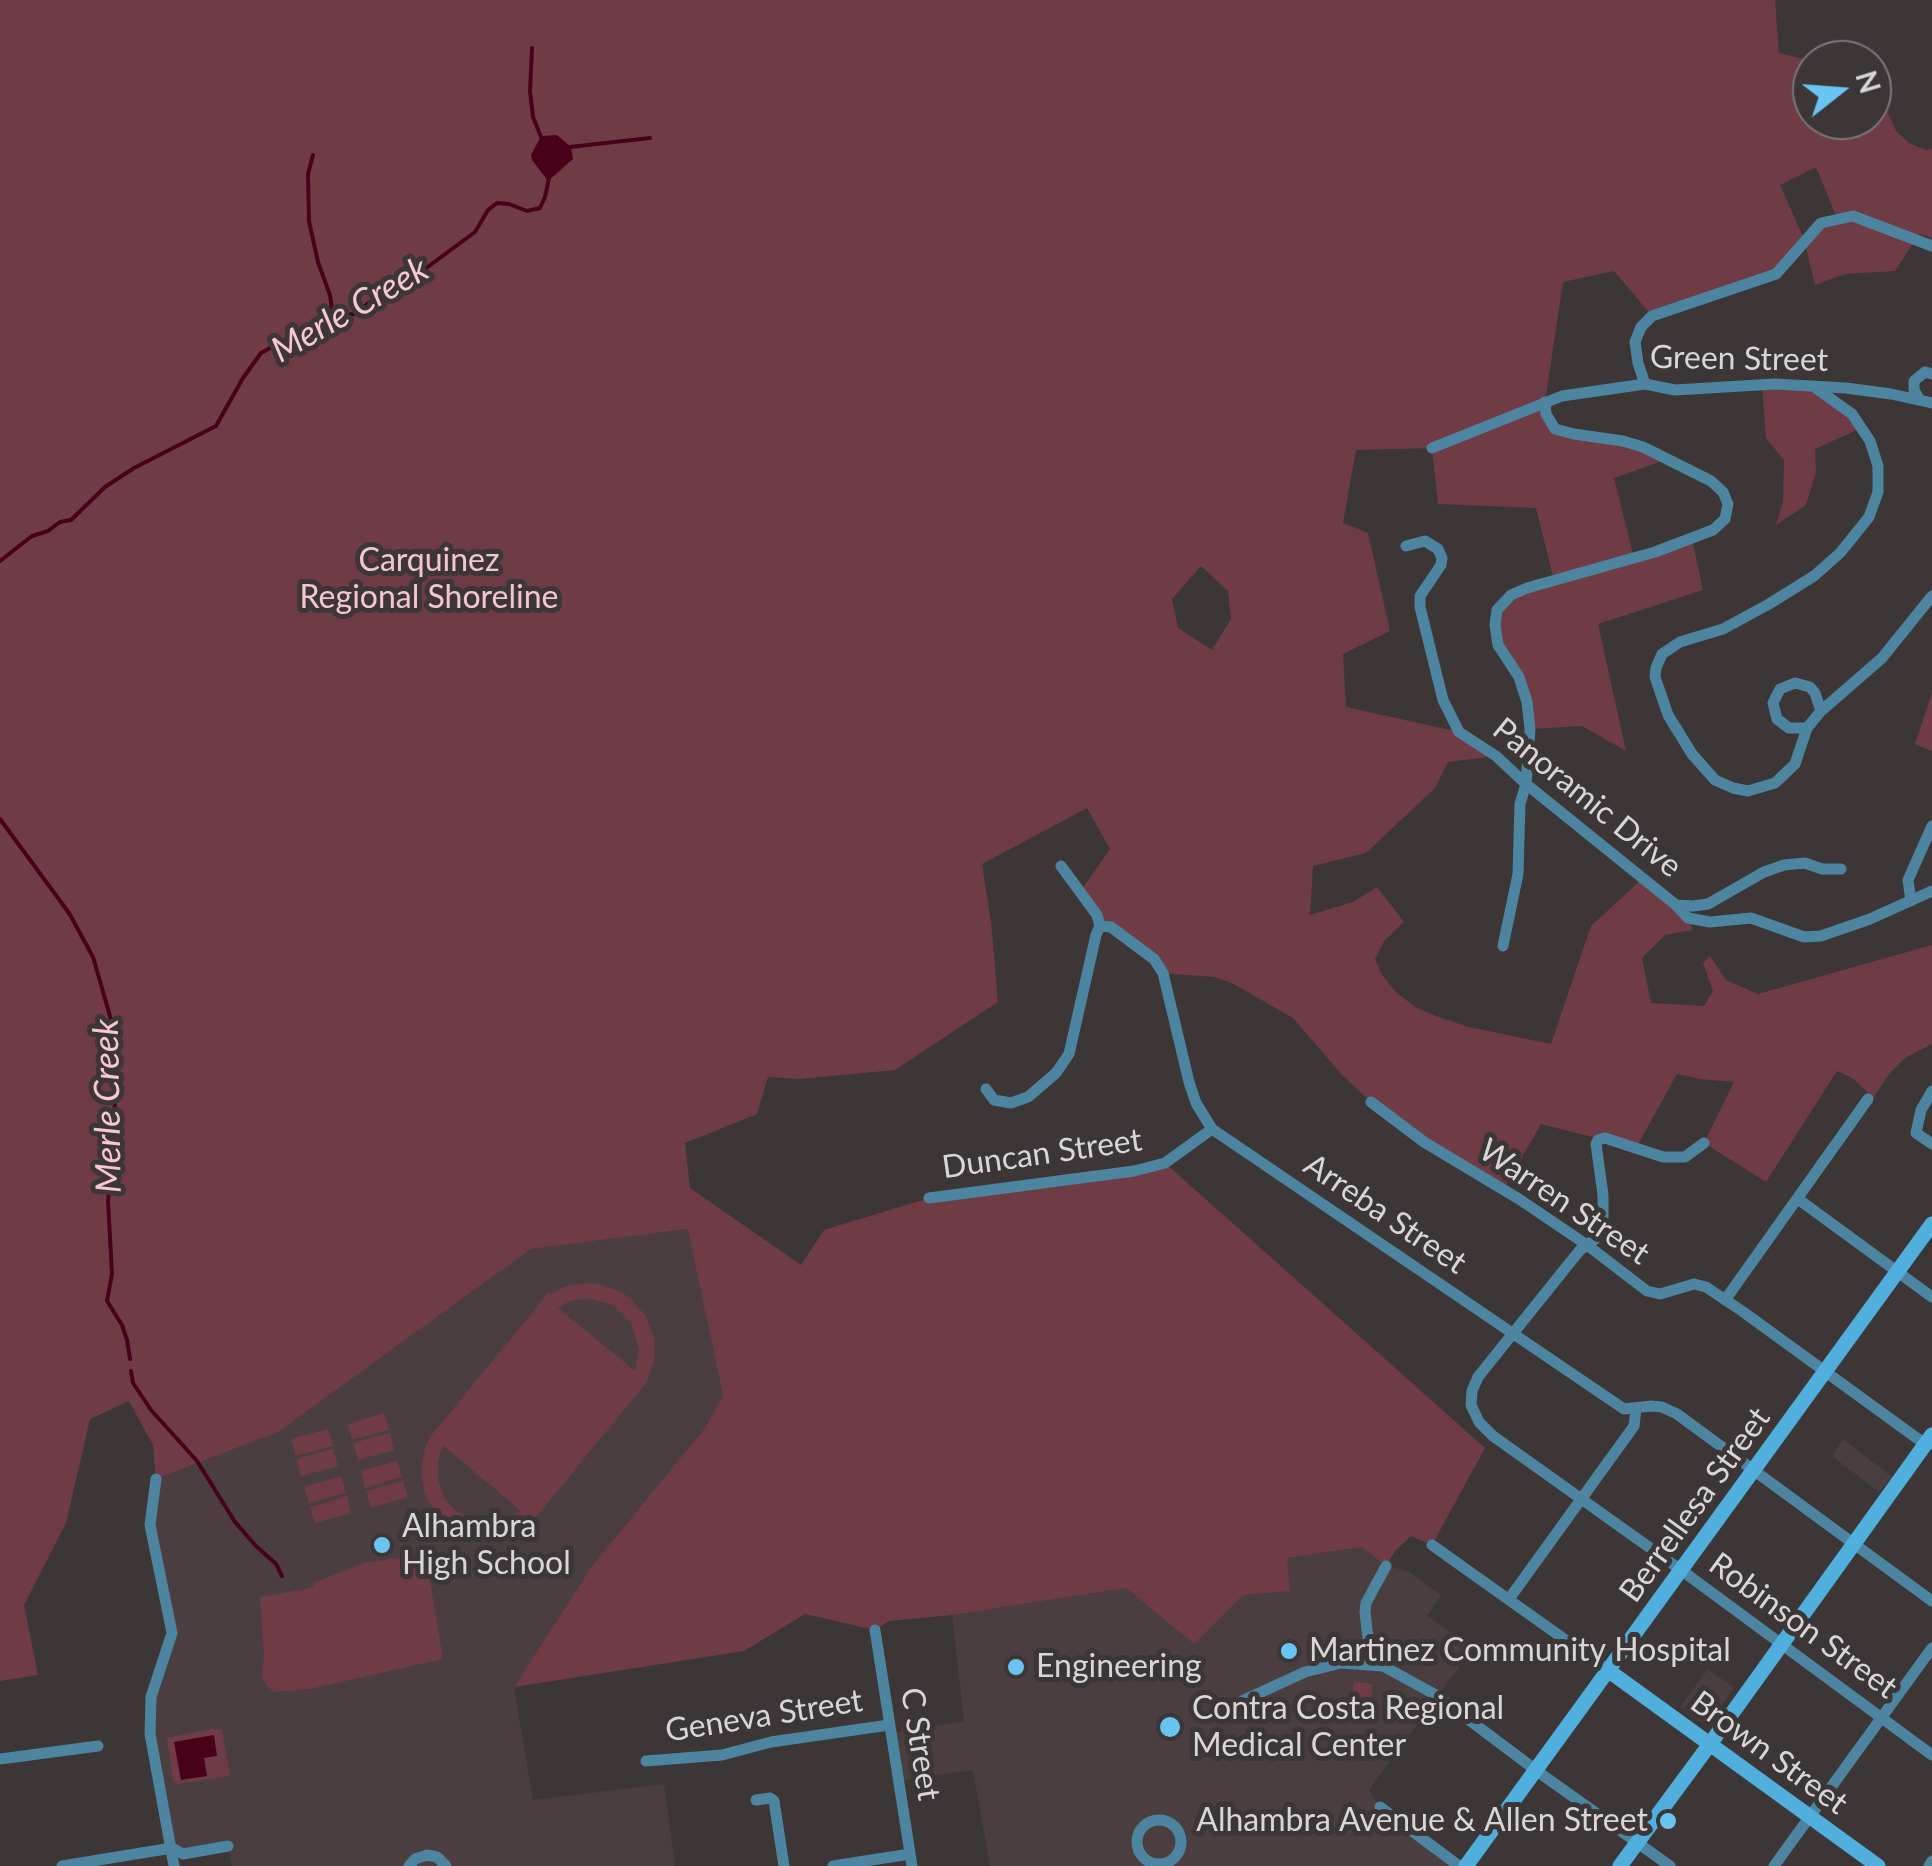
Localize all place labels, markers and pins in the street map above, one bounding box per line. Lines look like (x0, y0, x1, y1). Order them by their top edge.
place label: Alhambra High School (402, 1508, 571, 1583)
marker: Alhambra High School (371, 1534, 393, 1556)
place label: Martinez Community Hospital (1309, 1632, 1731, 1670)
marker: Martinez Community Hospital (1278, 1640, 1300, 1662)
place label: Engineering (1036, 1648, 1202, 1686)
marker: Engineering (1005, 1656, 1027, 1678)
place label: Contra Costa Regional Medical Center (1192, 1690, 1504, 1765)
marker: Contra Costa Regional Medical Center (1157, 1714, 1183, 1740)
place label: Alhambra Avenue & Allen Street (1196, 1802, 1648, 1840)
marker: Alhambra Avenue & Allen Street (1657, 1810, 1679, 1832)

